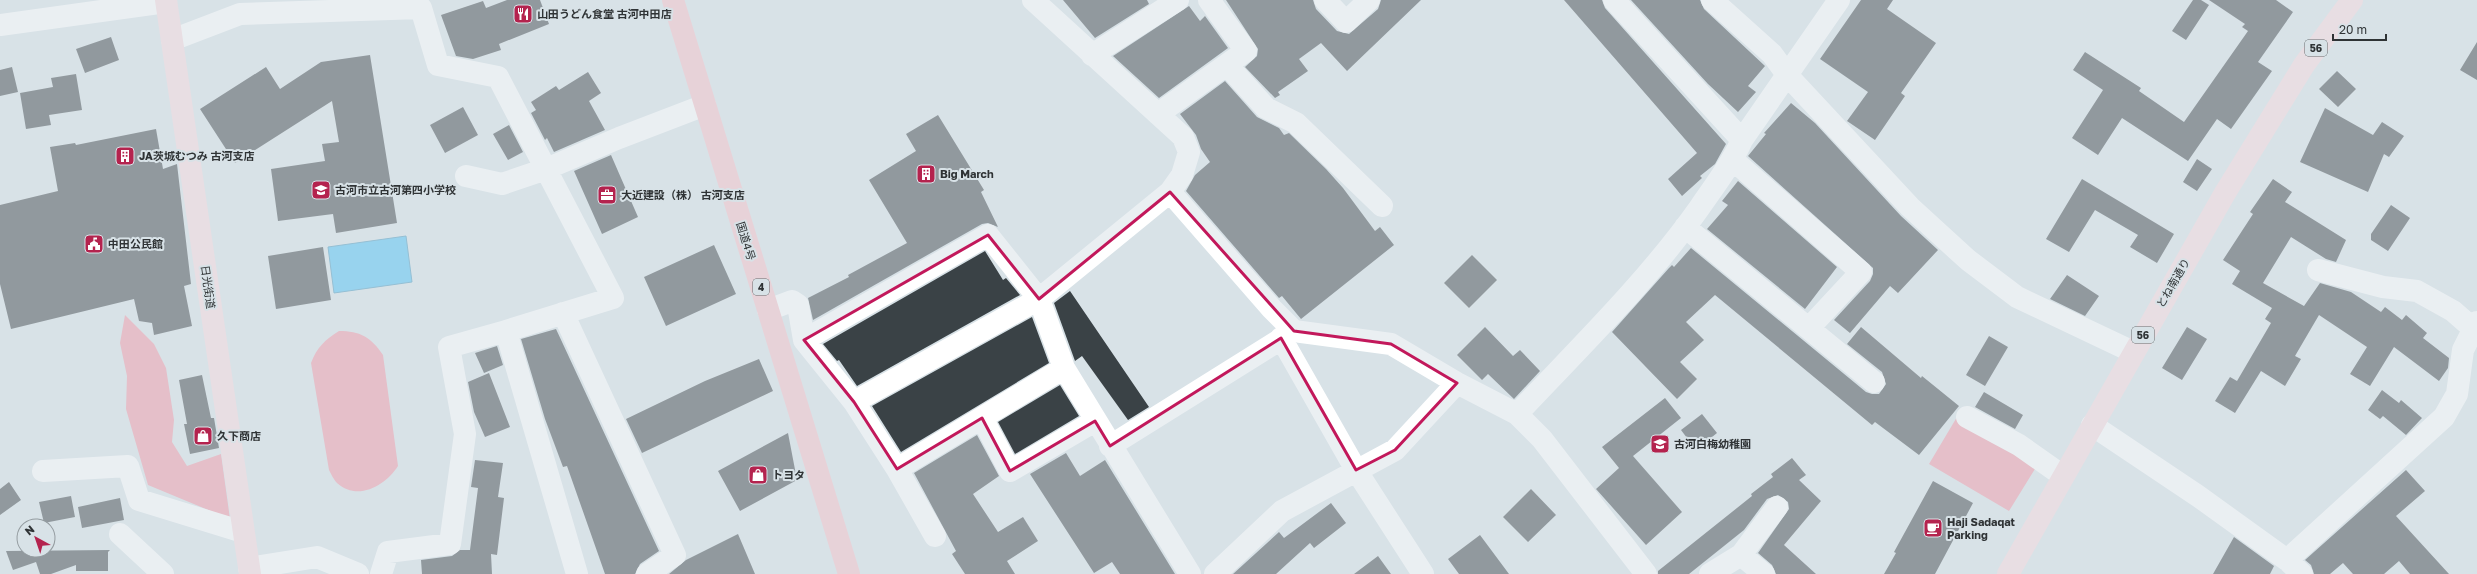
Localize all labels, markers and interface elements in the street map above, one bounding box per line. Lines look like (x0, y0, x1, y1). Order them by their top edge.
restaurant icon: 山田うどん食堂 古河中田店 (512, 3, 534, 25)
place label: 山田うどん食堂 古河中田店 (537, 7, 672, 20)
scale bar (2333, 16, 2386, 42)
text: 20 m (2339, 22, 2367, 37)
road number: 56 (2305, 40, 2327, 56)
building icon: JA茨城むつみ 古河支店 (114, 145, 136, 167)
place label: JA茨城むつみ 古河支店 (139, 149, 255, 162)
building icon: Big March (915, 163, 937, 185)
place label: Big March (940, 167, 994, 180)
school or university icon: 古河市立古河第四小学校 (310, 179, 332, 201)
place label: 古河市立古河第四小学校 (335, 183, 456, 196)
office icon: 大近建設（株） 古河支店 (596, 184, 618, 206)
place label: 大近建設（株） 古河支店 (621, 188, 745, 201)
street label: 国道4号 (734, 220, 759, 262)
public building icon: 中田公民館 (83, 233, 105, 255)
place label: 中田公民館 (108, 237, 163, 250)
street label: とね南通り (2153, 256, 2192, 310)
street label: 日光街道 (199, 264, 218, 310)
road number: 4 (753, 279, 769, 295)
road number: 56 (2132, 327, 2154, 343)
shop icon: 久下商店 (192, 425, 214, 447)
place label: 久下商店 (217, 429, 261, 442)
school or university icon: 古河白梅幼稚園 (1649, 433, 1671, 455)
place label: 古河白梅幼稚園 (1674, 437, 1751, 450)
shop icon: トヨタ (747, 464, 769, 486)
place label: トヨタ (772, 468, 805, 481)
place label: Haji Sadaqat Parking (1947, 515, 2016, 541)
cafe icon: Haji Sadaqat Parking (1922, 517, 1944, 539)
north arrow (16, 518, 56, 558)
text: N (22, 522, 37, 538)

